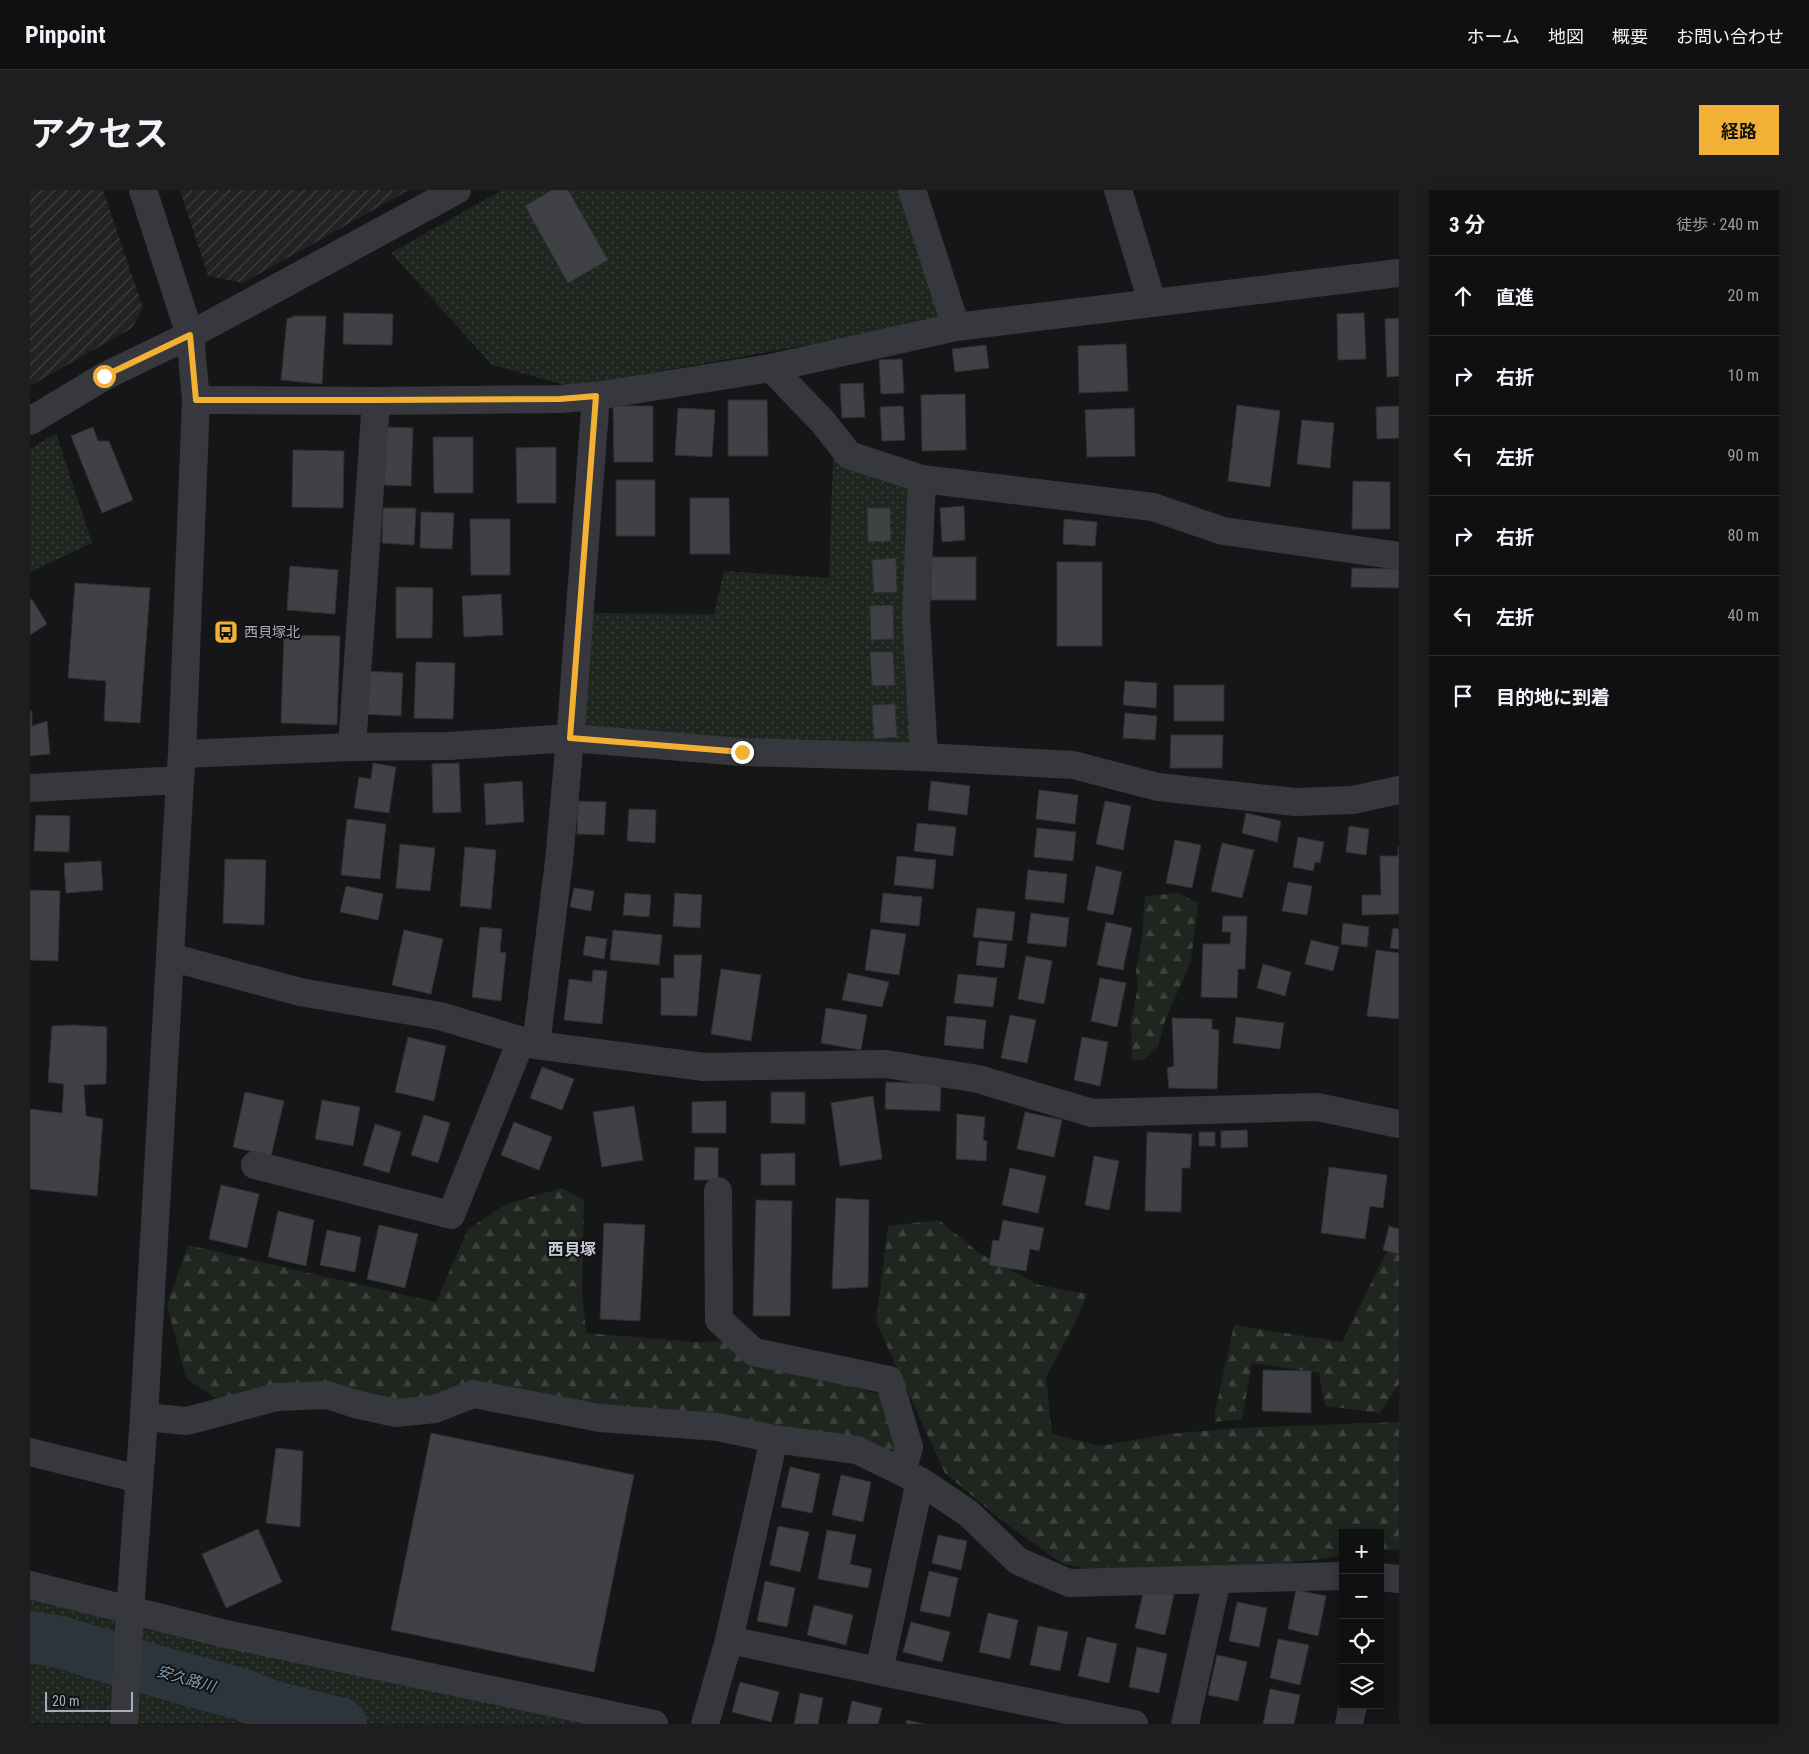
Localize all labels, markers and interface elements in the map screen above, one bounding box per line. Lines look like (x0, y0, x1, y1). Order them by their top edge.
text: Pinpoint (25, 21, 106, 49)
text: ホーム (1467, 26, 1520, 47)
text: 地図 (1548, 26, 1584, 47)
text: 概要 (1612, 26, 1648, 47)
text: お問い合わせ (1676, 26, 1784, 47)
button: 経路 (1699, 105, 1779, 155)
text: アクセス (30, 114, 168, 155)
text: 3 分 (1449, 213, 1485, 237)
text: 徒歩 · 240 m (1676, 215, 1759, 234)
icon: ahead (1449, 282, 1477, 310)
text: 直進 (1496, 286, 1534, 309)
text: 20 m (1727, 286, 1759, 305)
icon: right (1449, 362, 1477, 390)
route start (93, 365, 116, 388)
text: 右折 (1496, 366, 1534, 389)
text: 10 m (1727, 366, 1759, 385)
icon: left (1449, 442, 1477, 470)
text: 左折 (1496, 446, 1534, 469)
text: 90 m (1727, 446, 1759, 465)
icon: right (1449, 522, 1477, 550)
text: 右折 (1496, 526, 1534, 549)
text: 80 m (1727, 526, 1759, 545)
icon: left (1449, 602, 1477, 630)
text: 左折 (1496, 606, 1534, 629)
text: 40 m (1727, 606, 1759, 625)
bus stop icon: 西貝塚北 (213, 619, 239, 645)
place label: 西貝塚北 (244, 624, 300, 640)
icon: arrive (1449, 682, 1477, 710)
text: 目的地に到着 (1496, 686, 1610, 709)
route end (731, 741, 754, 764)
district label: 西貝塚 (548, 1240, 596, 1259)
map controls (1339, 1529, 1384, 1709)
button: + (1339, 1529, 1384, 1574)
button: − (1339, 1574, 1384, 1619)
button: locate (1339, 1619, 1384, 1664)
water label: 安久路川 (155, 1662, 219, 1696)
button: layers (1339, 1664, 1384, 1709)
scale bar (45, 1689, 132, 1712)
text: 20 m (52, 1693, 80, 1709)

